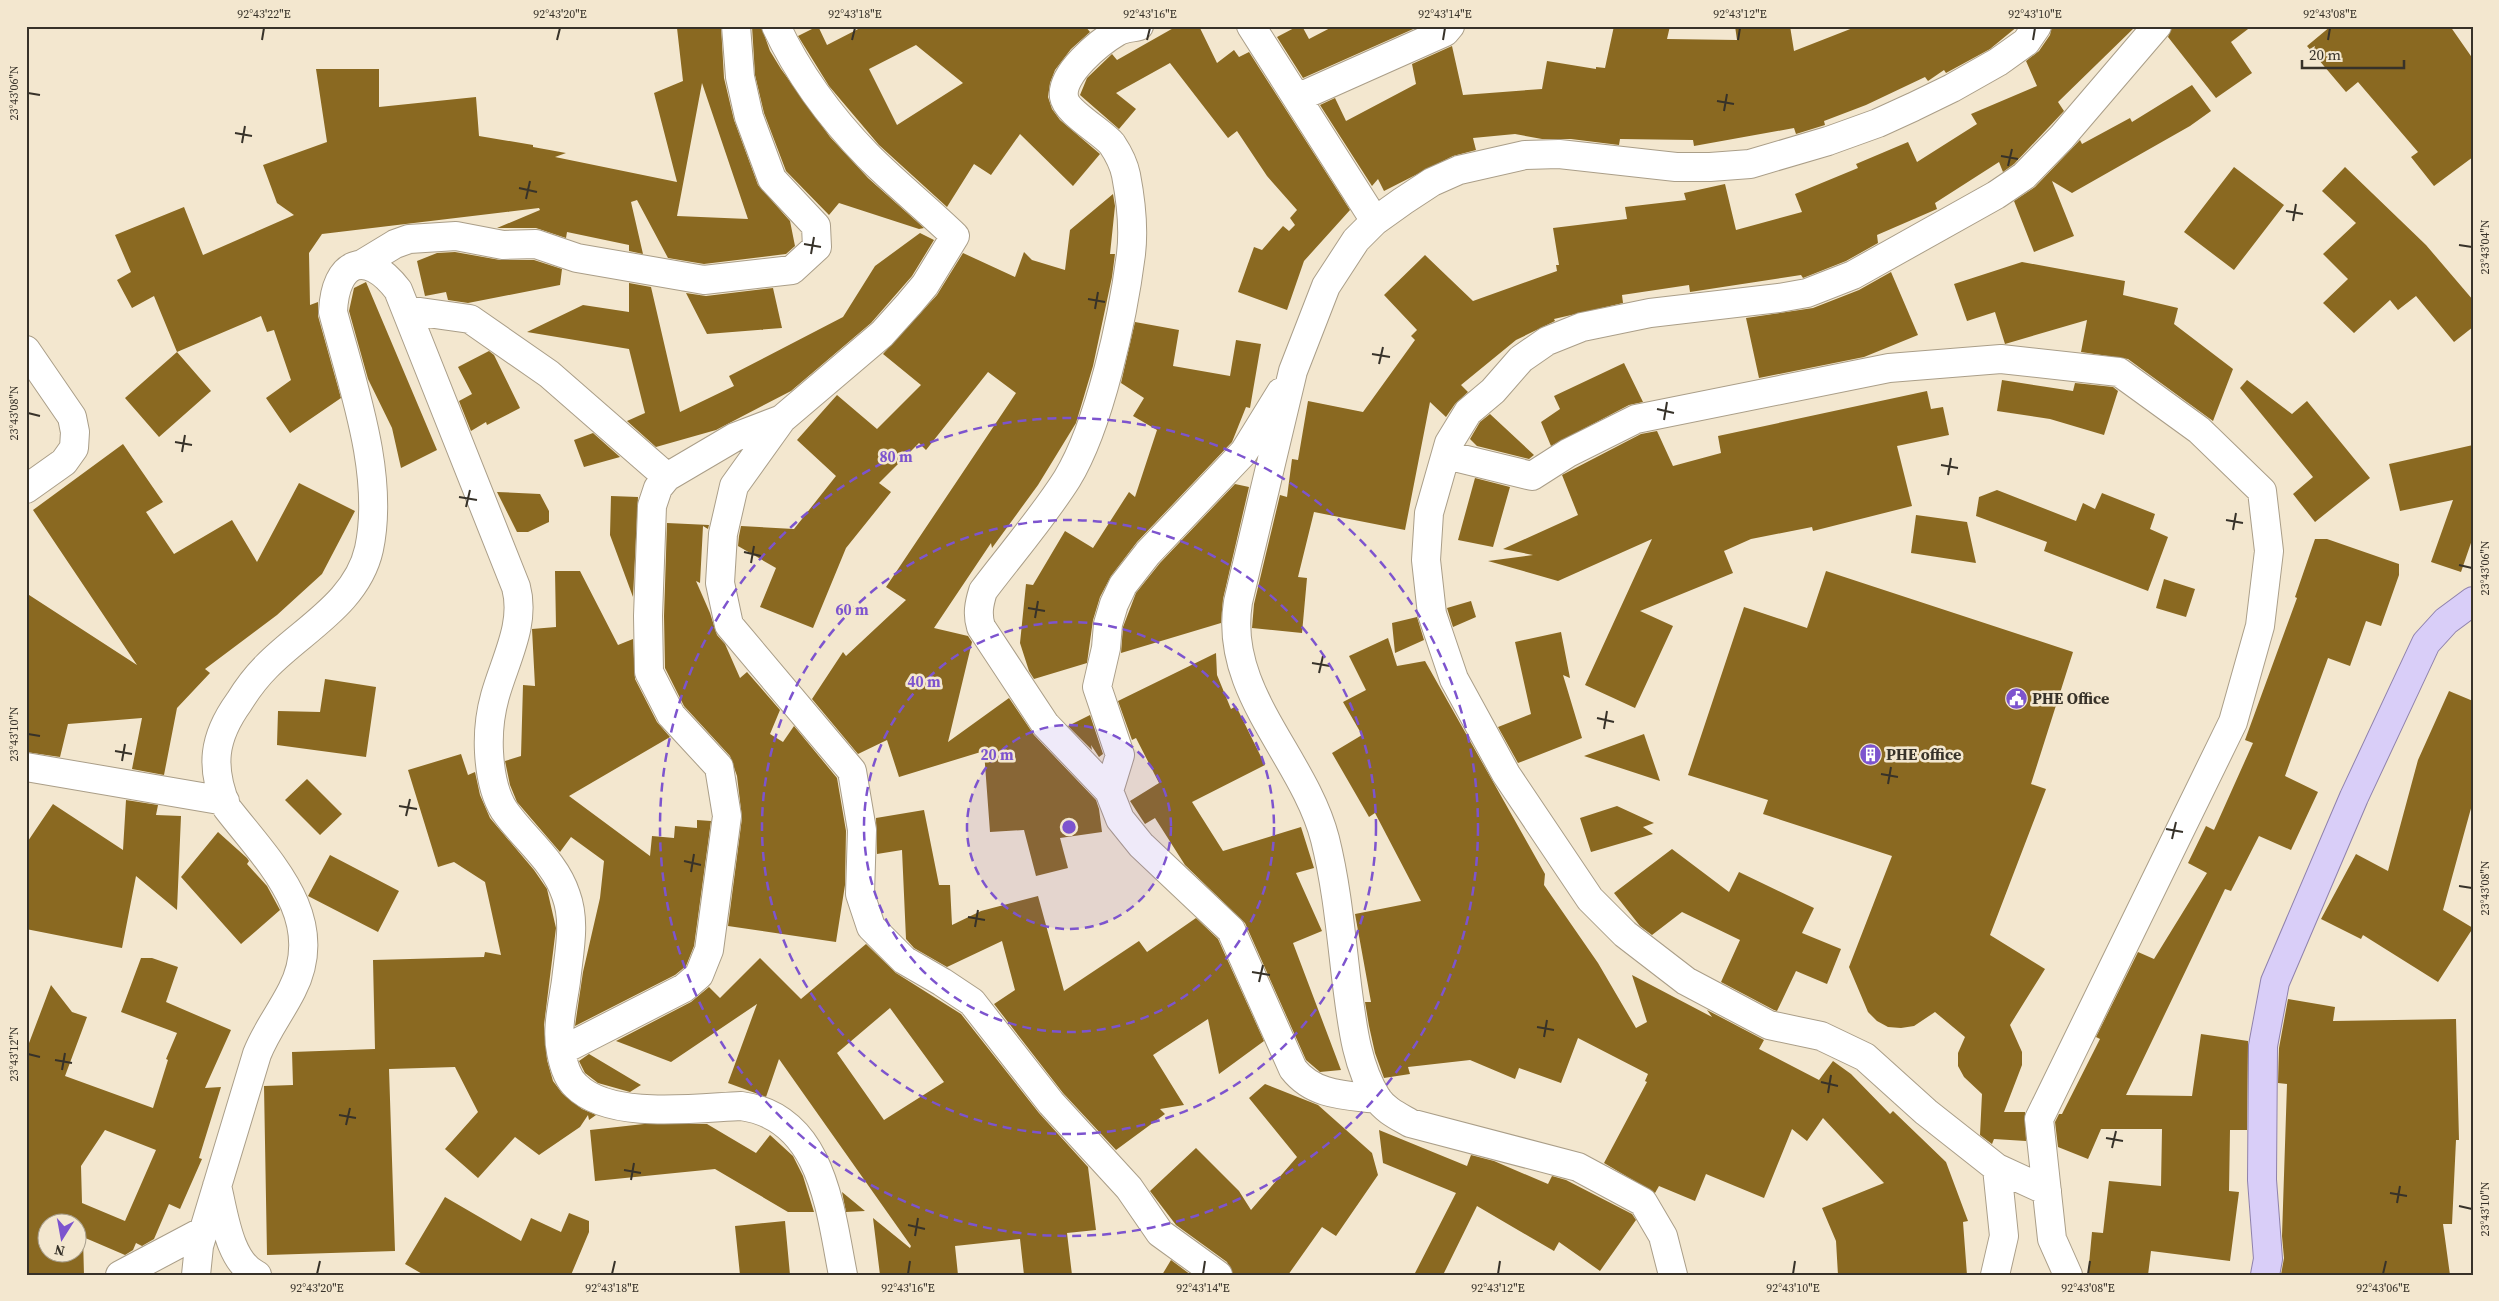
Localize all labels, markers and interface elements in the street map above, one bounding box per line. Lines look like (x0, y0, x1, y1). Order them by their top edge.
text: 92°43'22"E (237, 6, 291, 22)
text: 92°43'20"E (533, 6, 587, 22)
text: 92°43'18"E (828, 6, 882, 22)
text: 92°43'16"E (1123, 6, 1177, 22)
text: 92°43'14"E (1418, 6, 1472, 22)
text: 92°43'12"E (1713, 6, 1767, 22)
text: 92°43'10"E (2008, 6, 2062, 22)
text: 92°43'08"E (2303, 6, 2357, 22)
scale bar (2302, 38, 2404, 70)
text: 20 m (2309, 44, 2341, 65)
text: 23°43'06"N (6, 65, 22, 121)
text: 23°43'04"N (2477, 219, 2493, 275)
text: 23°43'08"N (6, 385, 22, 441)
text: 80 m (879, 446, 913, 467)
text: 23°43'06"N (2477, 540, 2493, 596)
text: 60 m (835, 599, 869, 620)
text: 40 m (907, 671, 941, 692)
public building icon: PHE Office (2004, 686, 2028, 710)
place label: PHE Office (2032, 687, 2109, 709)
text: 23°43'10"N (6, 706, 22, 762)
building icon: PHE office (1858, 742, 1882, 766)
place label: PHE office (1886, 743, 1961, 765)
text: 20 m (980, 744, 1014, 765)
centre of rings (1060, 818, 1078, 836)
text: 23°43'08"N (2477, 860, 2493, 916)
text: 23°43'12"N (6, 1026, 22, 1082)
text: 23°43'10"N (2477, 1181, 2493, 1237)
north arrow (38, 1214, 88, 1264)
text: N (53, 1240, 66, 1262)
text: 92°43'20"E (290, 1280, 344, 1296)
text: 92°43'18"E (585, 1280, 639, 1296)
text: 92°43'16"E (881, 1280, 935, 1296)
text: 92°43'14"E (1176, 1280, 1230, 1296)
text: 92°43'12"E (1471, 1280, 1525, 1296)
text: 92°43'10"E (1766, 1280, 1820, 1296)
text: 92°43'08"E (2061, 1280, 2115, 1296)
text: 92°43'06"E (2356, 1280, 2410, 1296)

